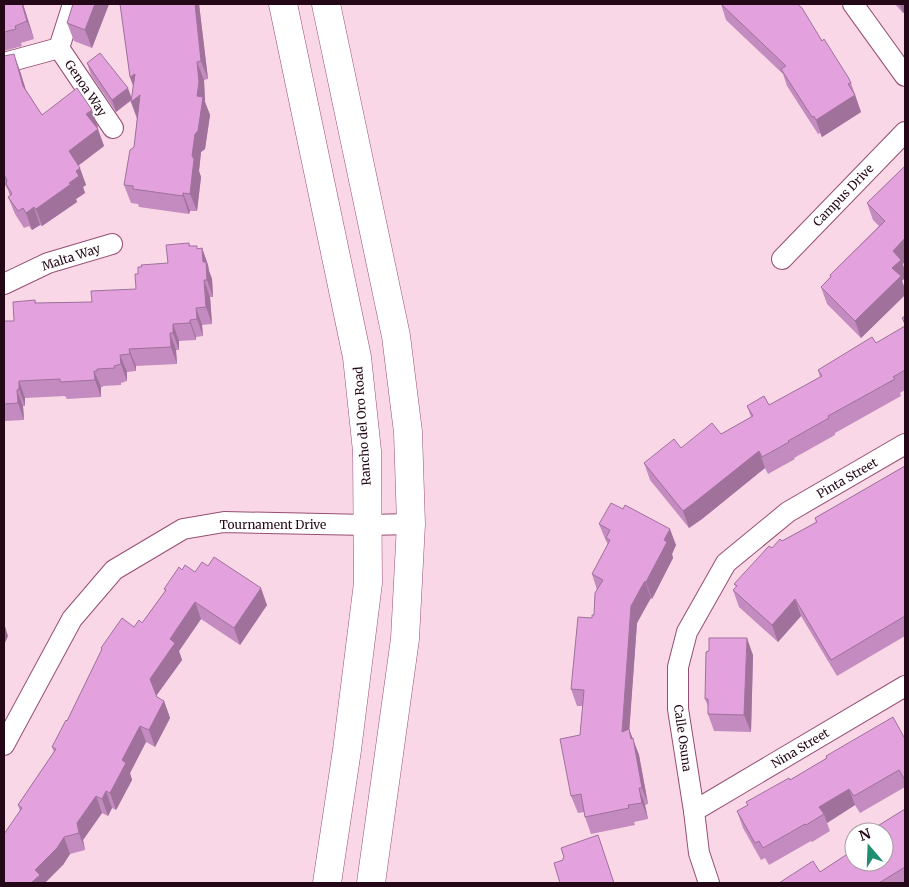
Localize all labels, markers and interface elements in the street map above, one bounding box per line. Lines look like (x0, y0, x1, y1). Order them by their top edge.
street label: Genoa Way (62, 57, 110, 119)
street label: Campus Drive (810, 161, 876, 229)
street label: Malta Way (40, 240, 102, 274)
street label: Rancho del Oro Road (350, 366, 374, 486)
street label: Pinta Street (814, 454, 880, 501)
street label: Tournament Drive (220, 517, 326, 532)
street label: Calle Osuna (671, 704, 695, 773)
street label: Nina Street (768, 725, 832, 771)
north arrow (844, 822, 894, 872)
text: N (857, 824, 873, 845)

